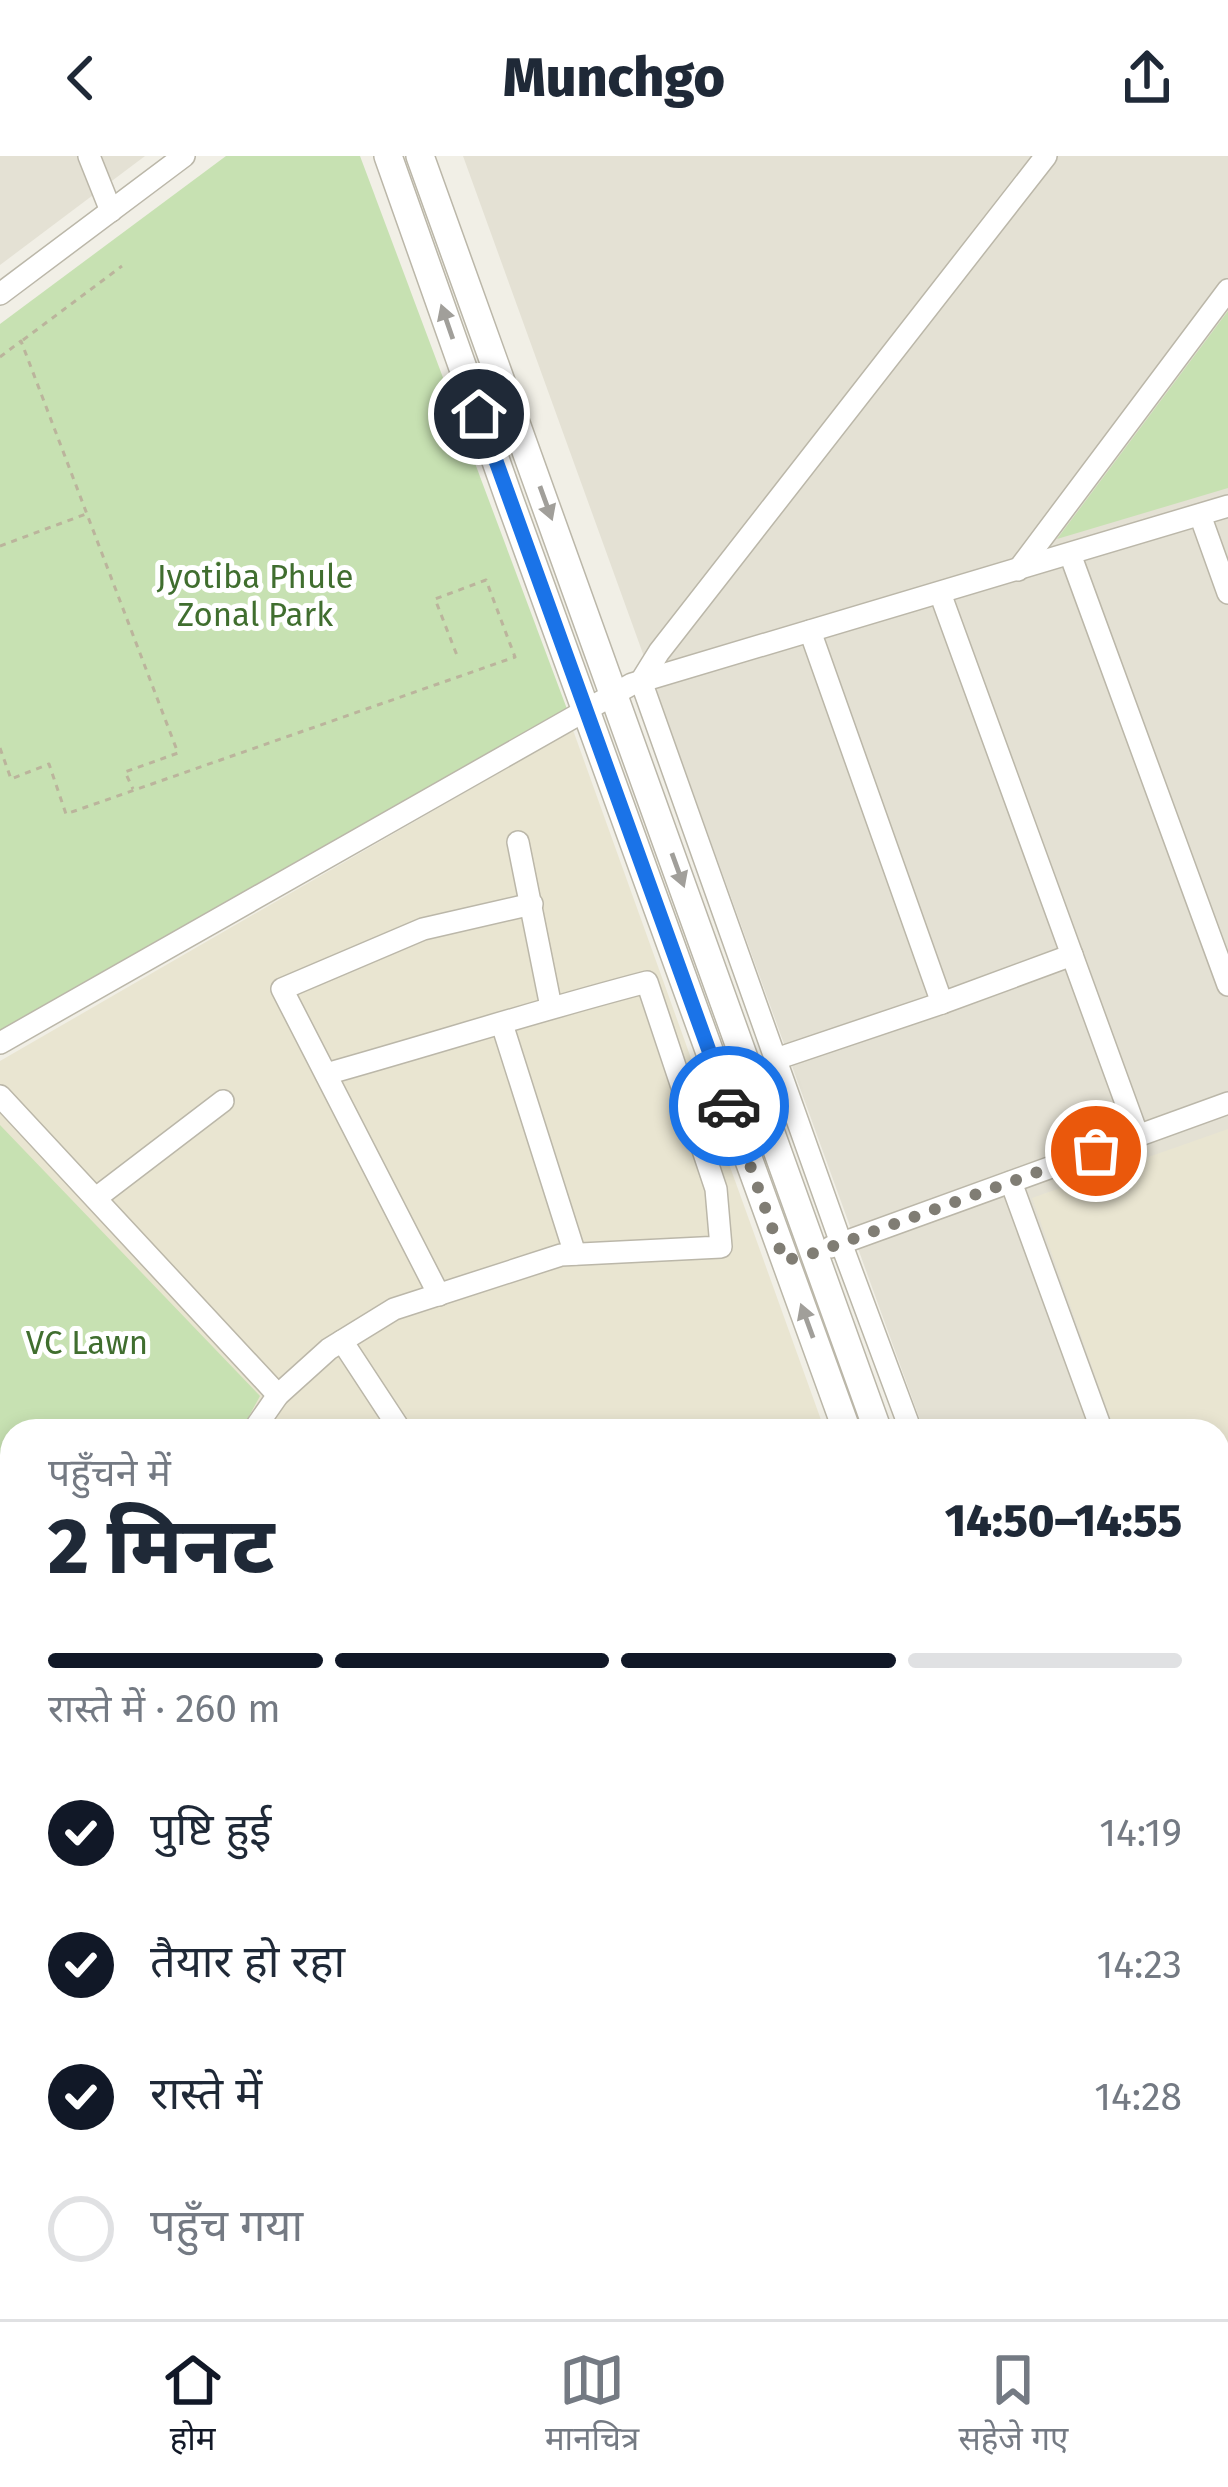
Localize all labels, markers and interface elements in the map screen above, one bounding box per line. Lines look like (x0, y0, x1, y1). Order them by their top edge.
icon: back (48, 45, 114, 111)
icon: share (1114, 45, 1180, 111)
text: Munchgo (503, 46, 725, 110)
one-way arrow (437, 304, 455, 340)
pin (428, 363, 530, 465)
icon: home (446, 381, 512, 447)
one-way arrow (538, 485, 556, 521)
park label: Jyotiba Phule Zonal Park (156, 557, 354, 635)
one-way arrow (670, 852, 688, 888)
courier (669, 1046, 789, 1166)
icon: car (696, 1073, 762, 1139)
pin (1045, 1100, 1147, 1202)
icon: bag (1063, 1118, 1129, 1184)
one-way arrow (796, 1303, 815, 1339)
park label: VC Lawn (26, 1323, 148, 1363)
text: पहुँचने में (48, 1450, 171, 1496)
text: 14:50–14:55 (945, 1494, 1182, 1548)
text: 2 मिनट (48, 1500, 275, 1594)
text: रास्ते में · 260 m (48, 1686, 281, 1732)
icon: check (48, 1800, 114, 1866)
text: पुष्टि हुई (150, 1803, 271, 1857)
text: 14:19 (1099, 1810, 1182, 1856)
icon: check (48, 1932, 114, 1998)
text: तैयार हो रहा (150, 1935, 345, 1989)
text: 14:23 (1096, 1942, 1182, 1988)
icon: check (48, 2064, 114, 2130)
text: रास्ते में (150, 2067, 262, 2121)
text: 14:28 (1094, 2074, 1182, 2120)
text: पहुँच गया (150, 2199, 303, 2253)
tab: होम (160, 2347, 226, 2463)
tab: मानचित्र (545, 2347, 639, 2463)
tab: सहेजे गए (958, 2347, 1068, 2463)

